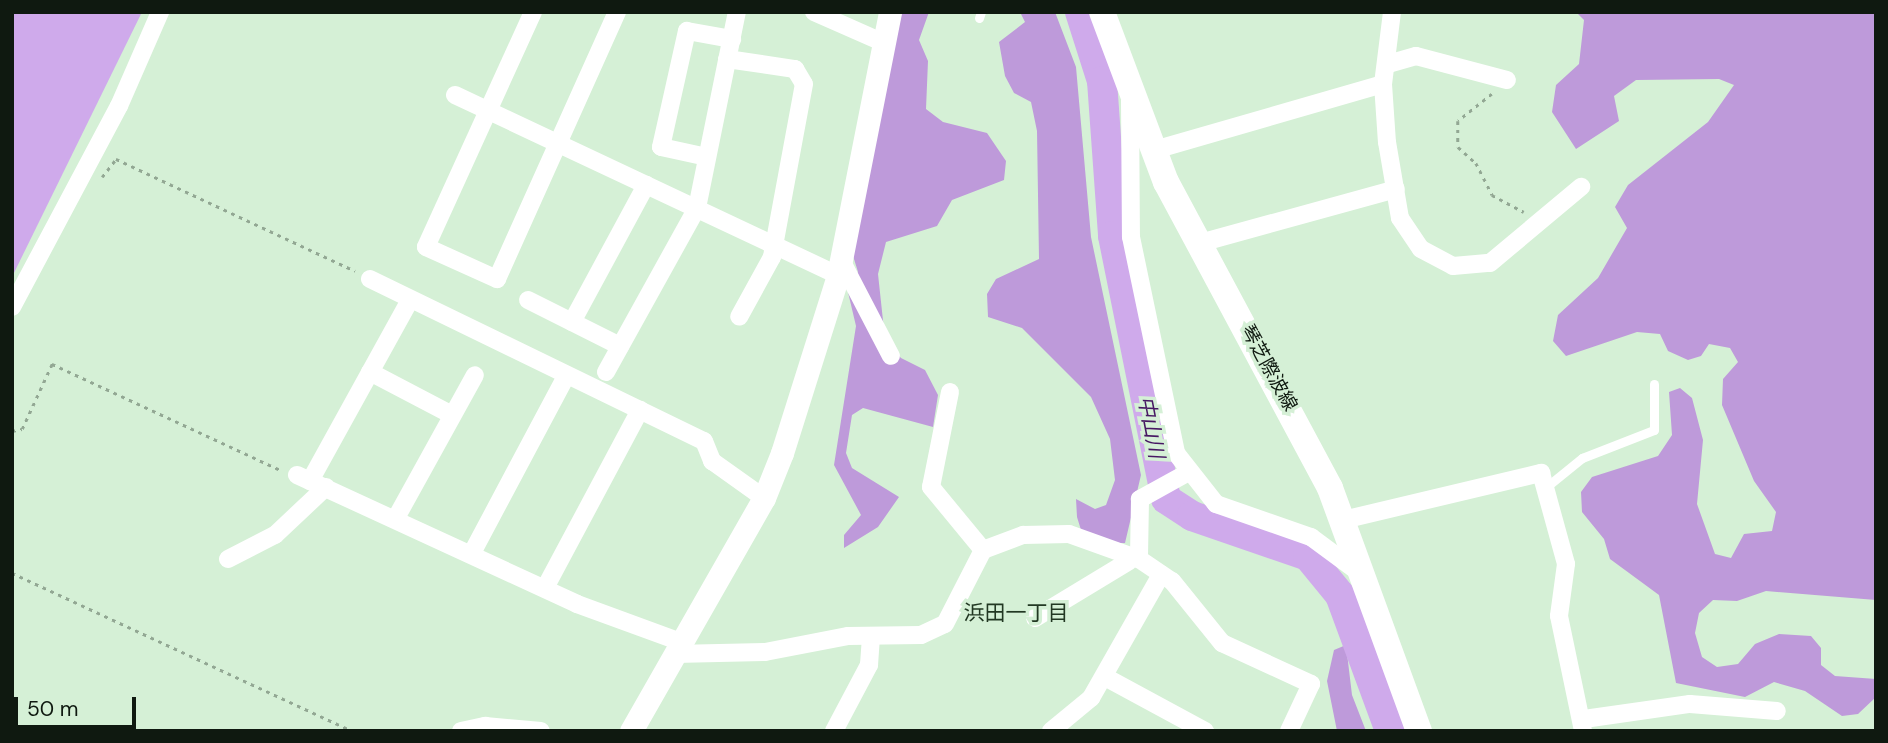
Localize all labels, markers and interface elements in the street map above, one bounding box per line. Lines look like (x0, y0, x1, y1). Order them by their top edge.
street label: 琴芝際波線 (1236, 321, 1302, 415)
water label: 中山川 (1133, 394, 1169, 460)
district label: 浜田一丁目 (964, 600, 1068, 626)
scale bar (18, 684, 140, 728)
text: 50 m (27, 695, 78, 723)

